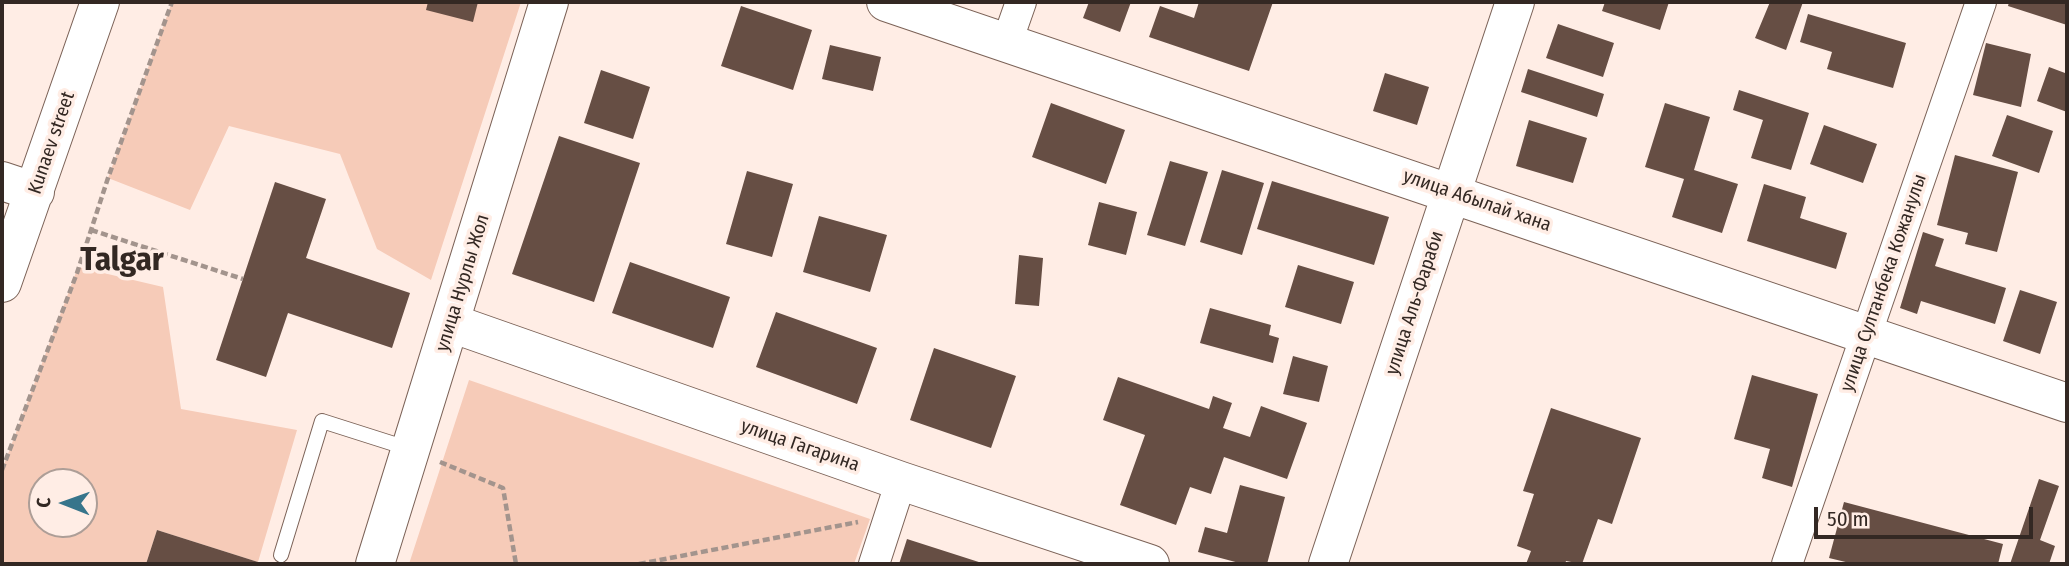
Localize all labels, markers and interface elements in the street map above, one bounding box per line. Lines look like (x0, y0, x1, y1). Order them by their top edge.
street label: Kunaev street (24, 89, 80, 197)
street label: улица Абылай хана (1400, 165, 1554, 237)
street label: улица Султанбека Кожанулы (1836, 171, 1932, 395)
street label: улица Нурлы Жол (431, 212, 495, 354)
street label: улица Аль-Фараби (1381, 228, 1449, 378)
district label: Talgar (80, 241, 164, 281)
street label: улица Гагарина (738, 415, 862, 477)
north arrow (28, 468, 98, 538)
scale bar (1817, 492, 2036, 536)
text: С (32, 497, 55, 508)
text: 50 m (1827, 506, 1869, 532)

